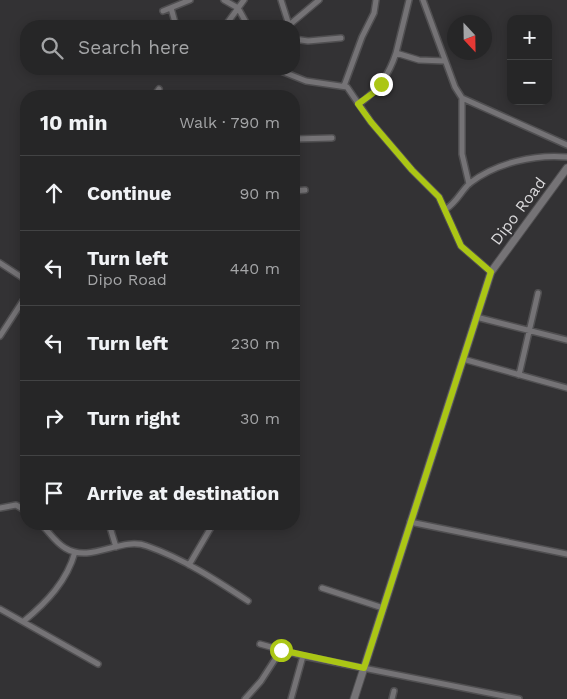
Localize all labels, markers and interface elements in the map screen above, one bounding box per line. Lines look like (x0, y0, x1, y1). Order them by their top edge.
north arrow (447, 15, 492, 60)
map controls (507, 15, 552, 105)
button: + (507, 15, 552, 60)
search box (20, 20, 300, 75)
icon: search (38, 34, 66, 62)
text: Search here (78, 36, 189, 59)
button: − (507, 60, 552, 105)
route end (370, 73, 393, 96)
text: 10 min (40, 110, 107, 135)
text: Walk · 790 m (179, 113, 280, 132)
street label: Dipo Road (486, 173, 550, 249)
icon: ahead (40, 179, 68, 207)
text: Continue (87, 182, 171, 205)
text: 90 m (239, 184, 280, 203)
text: Turn left (87, 247, 168, 270)
icon: left (40, 254, 68, 282)
text: 440 m (230, 259, 280, 278)
text: Dipo Road (87, 270, 167, 289)
icon: left (40, 329, 68, 357)
text: Turn left (87, 332, 168, 355)
text: 230 m (231, 334, 280, 353)
icon: right (40, 404, 68, 432)
text: Turn right (87, 407, 180, 430)
text: 30 m (240, 409, 280, 428)
icon: arrive (40, 479, 68, 507)
text: Arrive at destination (87, 482, 279, 505)
route start (270, 639, 293, 662)

